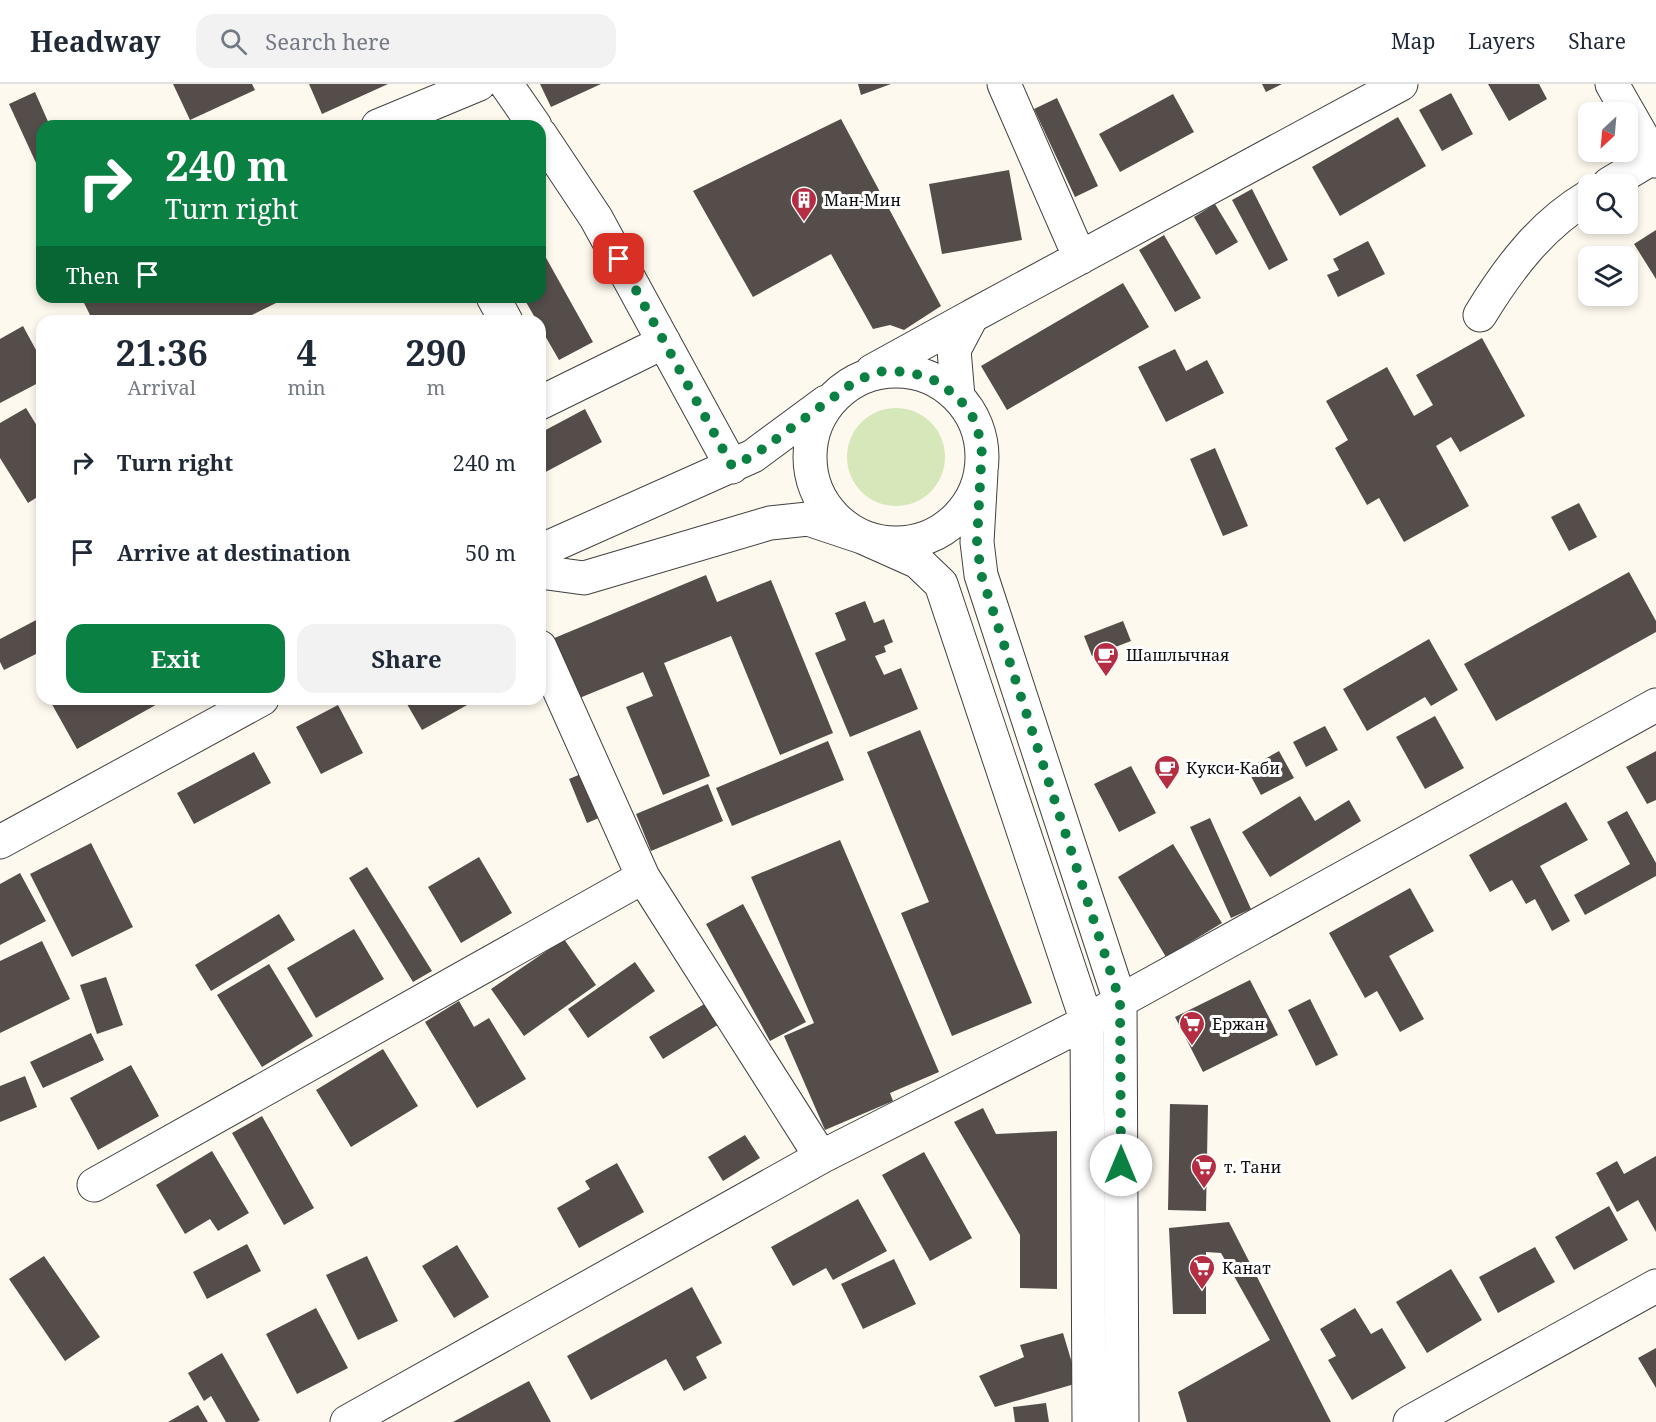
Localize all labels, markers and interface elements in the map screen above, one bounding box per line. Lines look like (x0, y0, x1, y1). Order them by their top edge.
search box (196, 14, 616, 68)
text: Headway (30, 22, 160, 60)
icon: search (217, 25, 250, 58)
text: Search here (265, 26, 390, 56)
text: Map (1391, 27, 1435, 55)
text: Layers (1468, 27, 1535, 55)
text: Share (1568, 27, 1626, 55)
north arrow (1578, 102, 1638, 162)
map controls (1578, 102, 1638, 306)
text: 240 m (165, 136, 289, 193)
icon: right (66, 144, 144, 222)
button: search (1578, 174, 1638, 234)
building icon: Ман-Мин (789, 185, 819, 223)
place label: Ман-Мин (824, 189, 901, 211)
text: Turn right (165, 190, 298, 227)
pin (593, 233, 644, 284)
icon: arrive (602, 242, 635, 275)
button: layers (1578, 246, 1638, 306)
icon: arrive (131, 258, 164, 291)
text: Then (66, 260, 119, 290)
text: 21:36 (116, 328, 208, 377)
text: 4 (296, 328, 317, 377)
text: 290 (405, 328, 466, 377)
text: Arrival (128, 374, 196, 401)
text: min (288, 374, 326, 401)
text: m (426, 374, 445, 401)
icon: right (66, 446, 99, 479)
text: Turn right (117, 447, 233, 477)
text: 240 m (453, 447, 516, 477)
icon: arrive (66, 536, 99, 569)
text: Arrive at destination (117, 537, 351, 567)
text: 50 m (465, 537, 516, 567)
button: Exit (66, 624, 285, 693)
button: Share (297, 624, 516, 693)
cafe icon: Шашлычная (1091, 640, 1121, 678)
place label: Шашлычная (1126, 644, 1229, 666)
cafe icon: Кукси-Каби (1152, 753, 1182, 791)
place label: Кукси-Каби (1186, 757, 1280, 779)
supermarket icon: Ержан (1177, 1009, 1207, 1047)
place label: Ержан (1212, 1013, 1265, 1035)
position arrow (1089, 1133, 1153, 1197)
supermarket icon: т. Тани (1189, 1152, 1219, 1190)
place label: т. Тани (1224, 1156, 1281, 1178)
supermarket icon: Канат (1187, 1253, 1217, 1291)
place label: Канат (1222, 1257, 1271, 1279)

